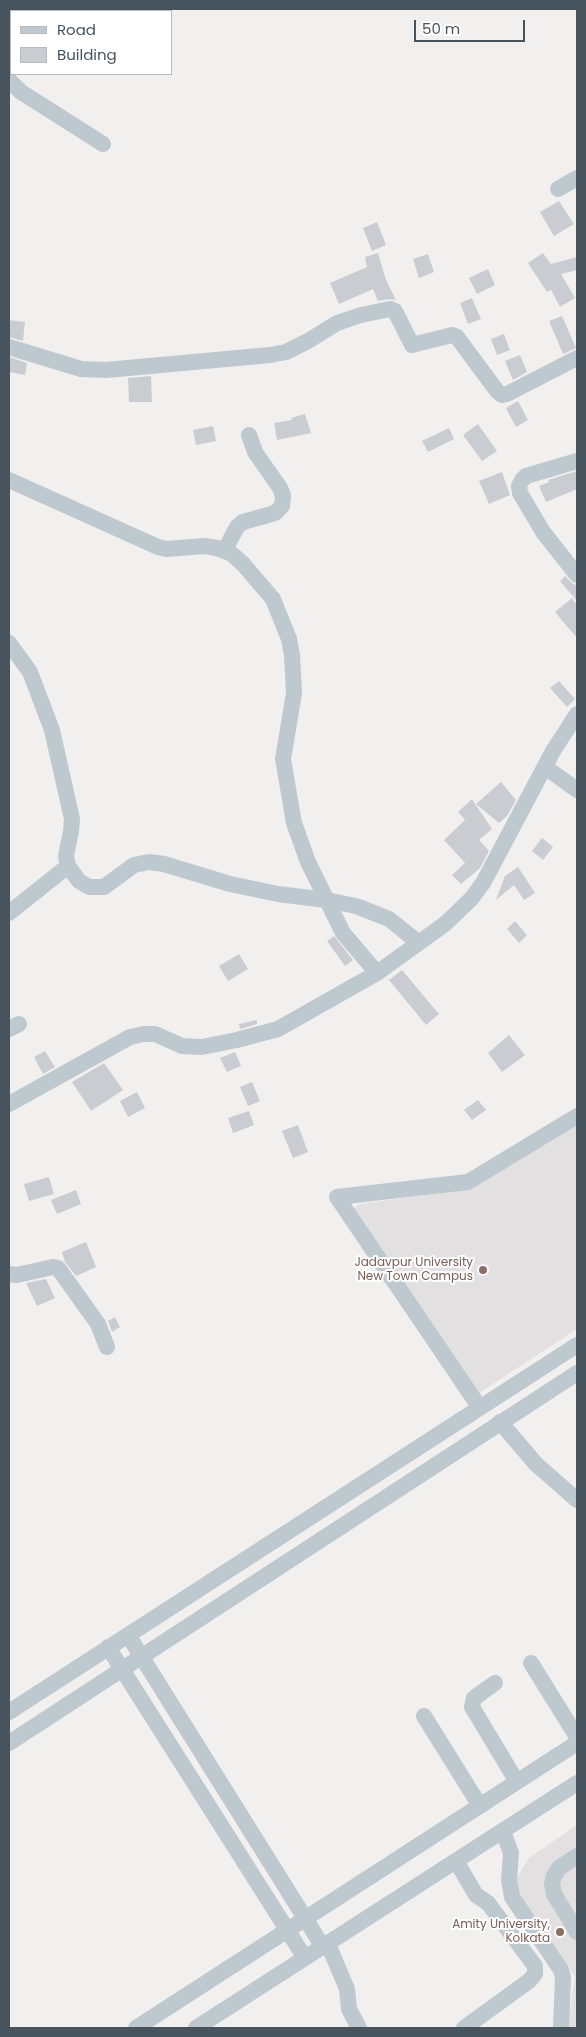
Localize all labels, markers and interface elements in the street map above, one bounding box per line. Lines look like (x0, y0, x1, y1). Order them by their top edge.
legend (10, 10, 172, 75)
scale bar (416, 10, 527, 42)
text: 50 m (422, 18, 460, 39)
text: Road (57, 19, 96, 40)
text: Building (57, 44, 117, 65)
place label: Jadavpur University New Town Campus (354, 1256, 473, 1284)
marker: Jadavpur University New Town Campus (477, 1264, 489, 1276)
place label: Amity University, Kolkata (452, 1918, 550, 1946)
marker: Amity University, Kolkata (554, 1926, 566, 1938)

